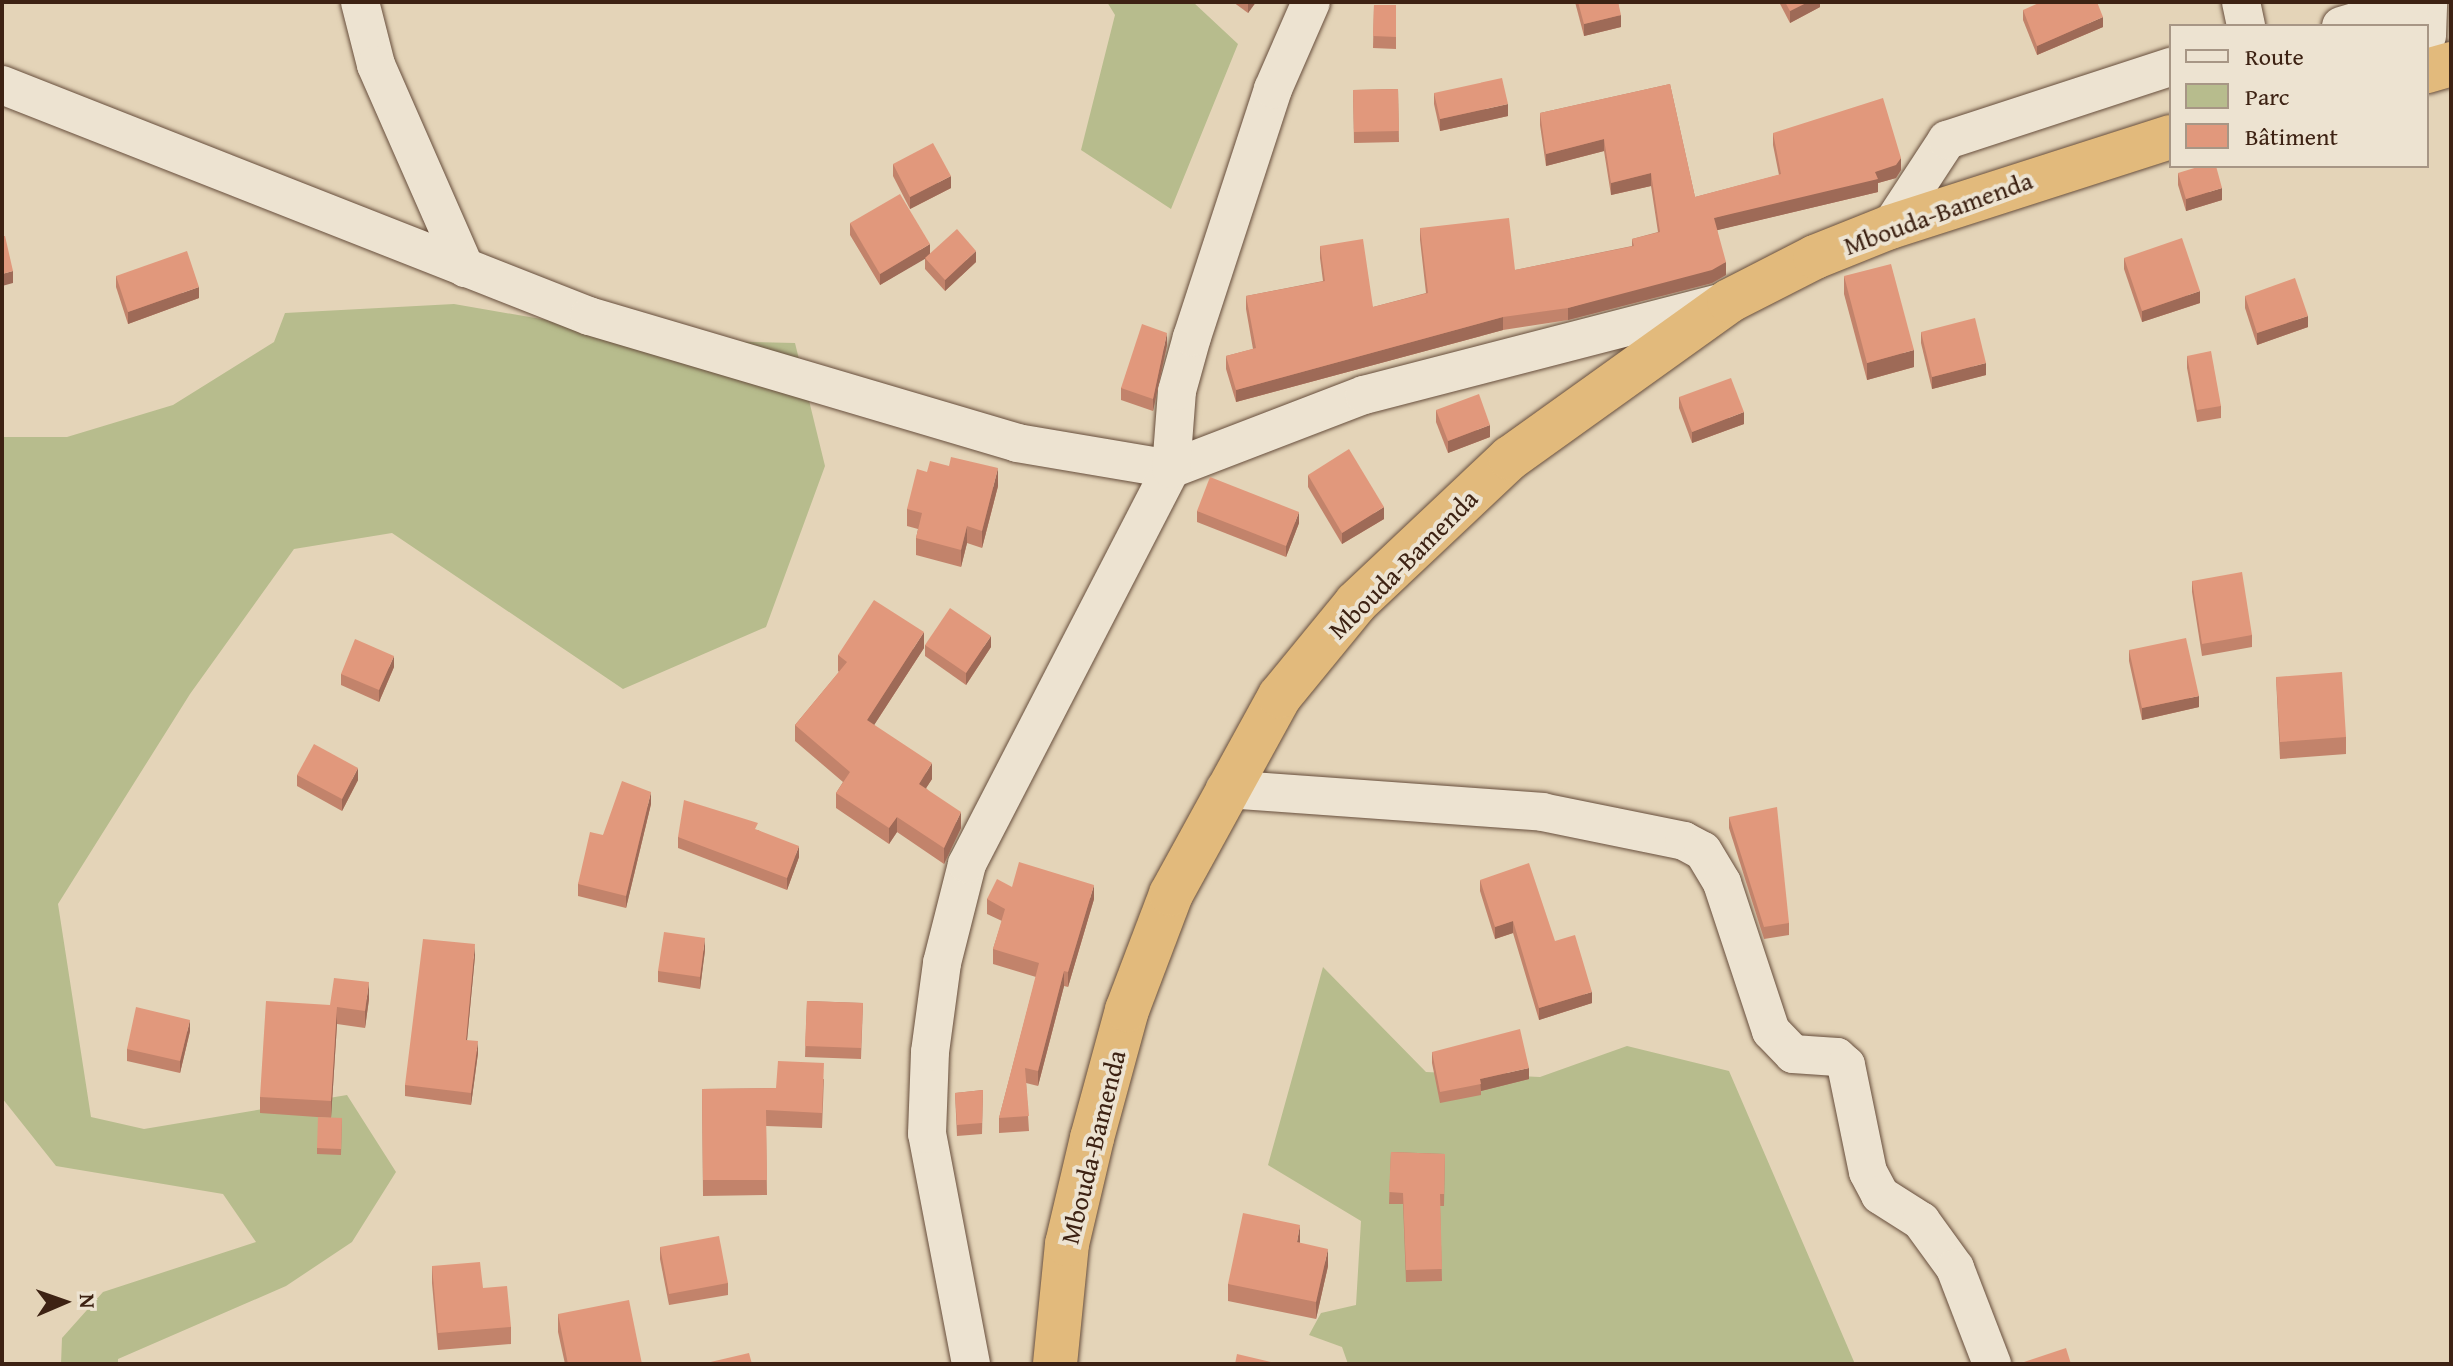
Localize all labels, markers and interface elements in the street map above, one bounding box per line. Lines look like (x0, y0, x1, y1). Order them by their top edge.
legend (2169, 24, 2429, 168)
text: Route (2245, 39, 2304, 74)
text: Parc (2245, 79, 2289, 114)
text: Bâtiment (2245, 119, 2338, 154)
street label: Mbouda-Bamenda (1839, 164, 2037, 262)
street label: Mbouda-Bamenda (1322, 483, 1484, 645)
street label: Mbouda-Bamenda (1054, 1047, 1132, 1247)
north arrow (24, 1262, 104, 1342)
text: N (72, 1293, 104, 1309)

